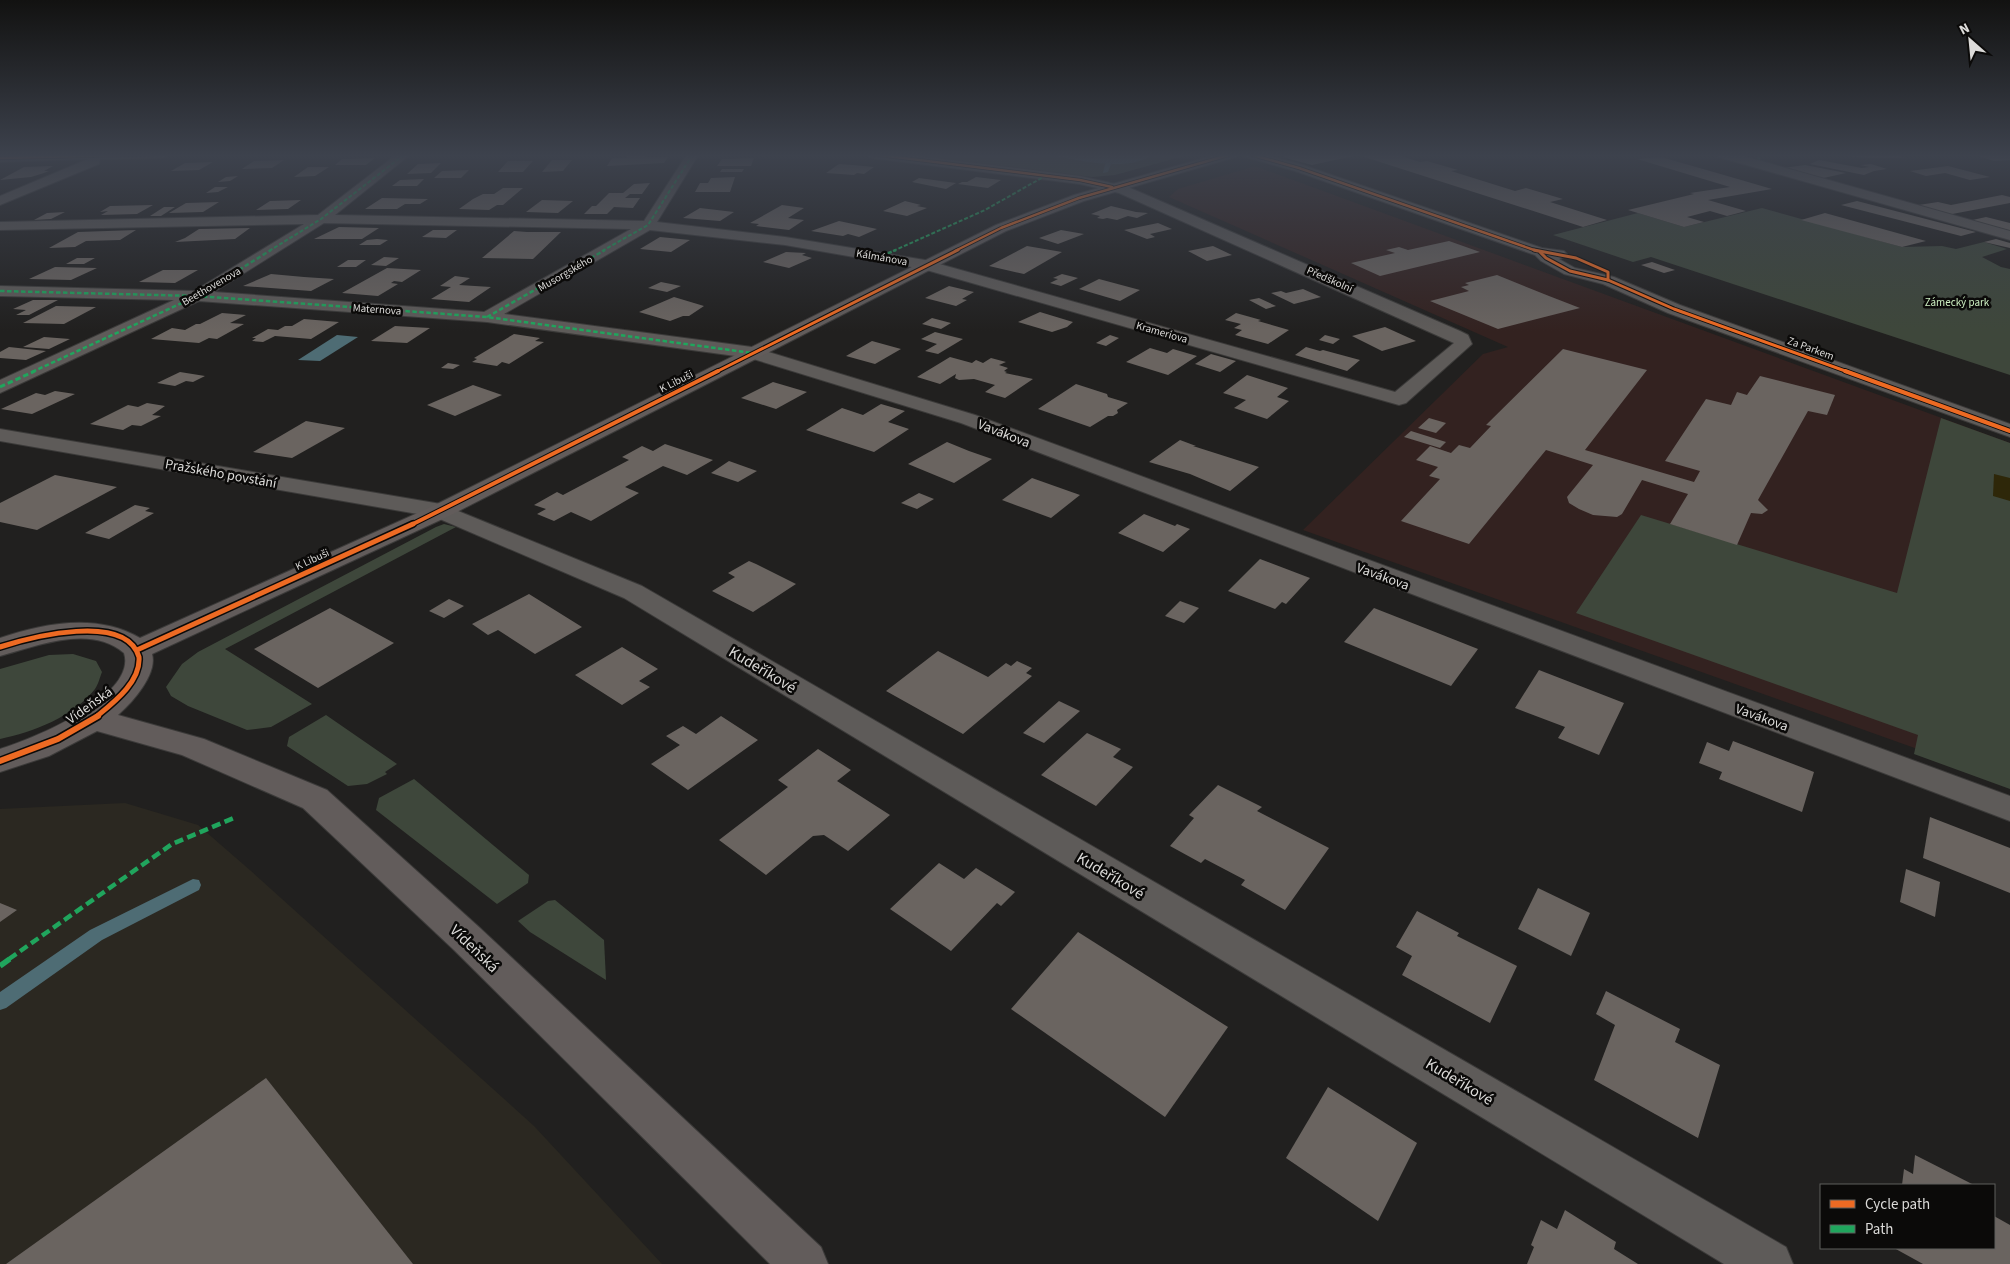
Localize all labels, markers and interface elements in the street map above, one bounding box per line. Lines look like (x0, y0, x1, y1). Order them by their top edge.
north arrow (1945, 15, 1995, 65)
text: N (1956, 18, 1973, 40)
street label: Kálmánova (855, 246, 909, 269)
street label: Musorgského (535, 252, 595, 295)
street label: Beethovenova (179, 263, 244, 309)
street label: Předškolní (1304, 263, 1355, 296)
park label: Zámecký park (1925, 295, 1990, 310)
street label: Maternova (352, 300, 402, 319)
street label: Krameriova (1134, 318, 1189, 347)
street label: Za Parkem (1786, 333, 1836, 364)
street label: K Libuši (657, 367, 696, 396)
street label: Vavákova (974, 415, 1033, 453)
street label: Pražského povstání (163, 454, 279, 494)
street label: K Libuši (293, 545, 332, 574)
street label: Vavákova (1353, 558, 1412, 596)
street label: Kudeříkové (724, 641, 801, 699)
street label: Vídeňská (62, 682, 117, 729)
street label: Vavákova (1732, 699, 1791, 737)
street label: Kudeříkové (1072, 847, 1149, 905)
street label: Vídeňská (445, 920, 504, 978)
street label: Kudeříkové (1421, 1053, 1498, 1111)
legend (1820, 1184, 1995, 1249)
text: Cycle path (1865, 1194, 1930, 1215)
text: Path (1865, 1219, 1893, 1240)

